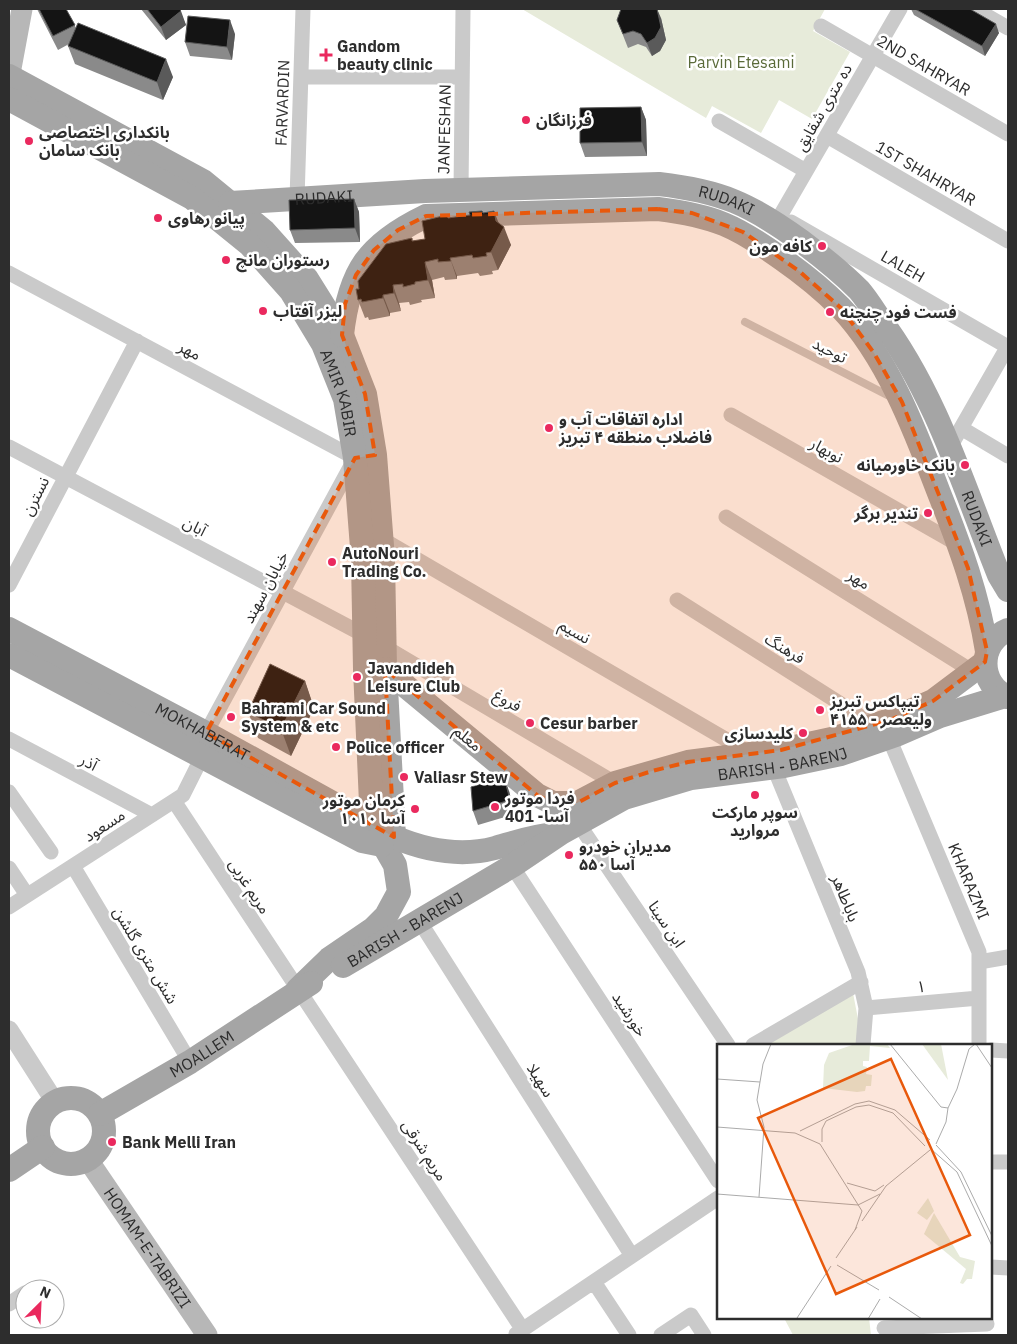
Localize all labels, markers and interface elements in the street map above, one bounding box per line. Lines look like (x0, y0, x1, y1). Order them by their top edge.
street label: 2ND SAHRYAR (874, 30, 974, 100)
place label: Gandom beauty clinic (337, 36, 433, 74)
marker: Gandom beauty clinic (319, 48, 333, 62)
park label: Parvin Etesami (688, 52, 794, 72)
street label: FARVARDIN (270, 59, 294, 147)
street label: ده متری شقایق (790, 60, 857, 155)
street label: JANFESHAN (433, 84, 455, 174)
place label: فرزانگان (536, 110, 592, 130)
marker: فرزانگان (520, 114, 532, 126)
place label: بانکداری اختصاصی بانک سامان (39, 122, 170, 160)
marker: بانکداری اختصاصی بانک سامان (23, 135, 35, 147)
street label: 1ST SHAHRYAR (872, 136, 980, 210)
street label: RUDAKI (697, 181, 758, 219)
street label: RUDAKI (294, 185, 354, 209)
place label: پیانو رهاوی (168, 208, 245, 229)
marker: پیانو رهاوی (152, 212, 164, 224)
place label: کافه مون (749, 236, 813, 256)
marker: کافه مون (816, 240, 828, 252)
street label: LALEH (878, 246, 928, 286)
place label: رستوران مانچ (236, 250, 330, 273)
marker: رستوران مانچ (220, 254, 232, 266)
place label: لیزر آفتاب (273, 301, 342, 321)
place label: فست فود چنچنه (840, 302, 957, 323)
marker: لیزر آفتاب (257, 305, 269, 317)
marker: فست فود چنچنه (824, 306, 836, 318)
street label: توحید (809, 333, 851, 367)
street label: مهر (174, 335, 205, 364)
street label: AMIR KABIR (316, 346, 361, 438)
place label: اداره اتفاقات آب و فاضلاب منطقه ۴ تبریز (558, 409, 712, 447)
marker: اداره اتفاقات آب و فاضلاب منطقه ۴ تبریز (543, 422, 555, 434)
street label: نوبهار (806, 432, 847, 467)
place label: بانک خاورمیانه (857, 455, 955, 475)
marker: بانک خاورمیانه (959, 459, 971, 471)
street label: نسترن (17, 473, 53, 519)
street label: RUDAKI (957, 487, 997, 549)
place label: تندیر برگر (853, 503, 918, 523)
marker: تندیر برگر (922, 507, 934, 519)
street label: آبان (180, 512, 211, 541)
place label: AutoNouri Trading Co. (342, 543, 427, 581)
street label: خیابان سهند (238, 548, 292, 626)
marker: AutoNouri Trading Co. (326, 556, 338, 568)
street label: مهر (843, 564, 874, 594)
street label: نسیم (554, 614, 594, 650)
street label: فرهنگ (761, 628, 809, 668)
place label: Javandideh Leisure Club (367, 658, 460, 696)
marker: Javandideh Leisure Club (351, 671, 363, 683)
street label: فروغ (489, 684, 525, 719)
place label: تیپاکس تبریز ولیعصر - ۴۱۵۵ (829, 691, 932, 729)
street label: MOKHABERAT (152, 698, 253, 765)
place label: Bahrami Car Sound System & etc (241, 698, 386, 736)
marker: تیپاکس تبریز ولیعصر - ۴۱۵۵ (814, 704, 826, 716)
marker: Bahrami Car Sound System & etc (225, 711, 237, 723)
place label: Cesur barber (540, 713, 638, 733)
marker: Cesur barber (524, 717, 536, 729)
street label: معلم (448, 721, 486, 758)
place label: کلیدسازی (725, 723, 794, 743)
marker: کلیدسازی (797, 727, 809, 739)
place label: Police officer (346, 737, 445, 757)
marker: Police officer (330, 741, 342, 753)
street label: BARISH - BARENJ (716, 743, 850, 784)
street label: آذر (76, 749, 102, 776)
place label: Valiasr Stew (414, 767, 509, 787)
marker: Valiasr Stew (398, 771, 410, 783)
place label: فردا موتور 401 -آسا (504, 788, 575, 826)
marker: سوپر مارکت مروارید (749, 789, 761, 801)
place label: کرمان موتور ۱۰۱۰ آسا (322, 790, 406, 828)
marker: فردا موتور 401 -آسا (489, 801, 501, 813)
place label: سوپر مارکت مروارید (712, 802, 798, 840)
marker: کرمان موتور ۱۰۱۰ آسا (409, 803, 421, 815)
street label: مسعود (79, 804, 129, 846)
place label: مدیران خودرو ۵۵۰ آسا (579, 836, 671, 874)
street label: KHARAZMI (944, 840, 994, 922)
marker: مدیران خودرو ۵۵۰ آسا (563, 849, 575, 861)
street label: مریم غربی (222, 855, 275, 919)
street label: باباطاهر (827, 871, 864, 924)
street label: BARISH - BARENJ (343, 887, 467, 971)
street label: ابن سینا (644, 897, 690, 951)
street label: شش متری گلشن (109, 903, 183, 1007)
street label: ۱ (916, 976, 926, 996)
street label: خورشید (608, 988, 652, 1040)
street label: MOALLEM (166, 1026, 238, 1082)
inset map (717, 1044, 992, 1319)
street label: سهیلا (523, 1059, 559, 1101)
street label: مریم شرقی (395, 1116, 452, 1186)
place label: Bank Melli Iran (122, 1132, 236, 1152)
marker: Bank Melli Iran (106, 1136, 118, 1148)
street label: HOMAM-E-TABRIZI (100, 1184, 196, 1312)
north arrow (15, 1279, 65, 1329)
text: N (37, 1282, 54, 1302)

